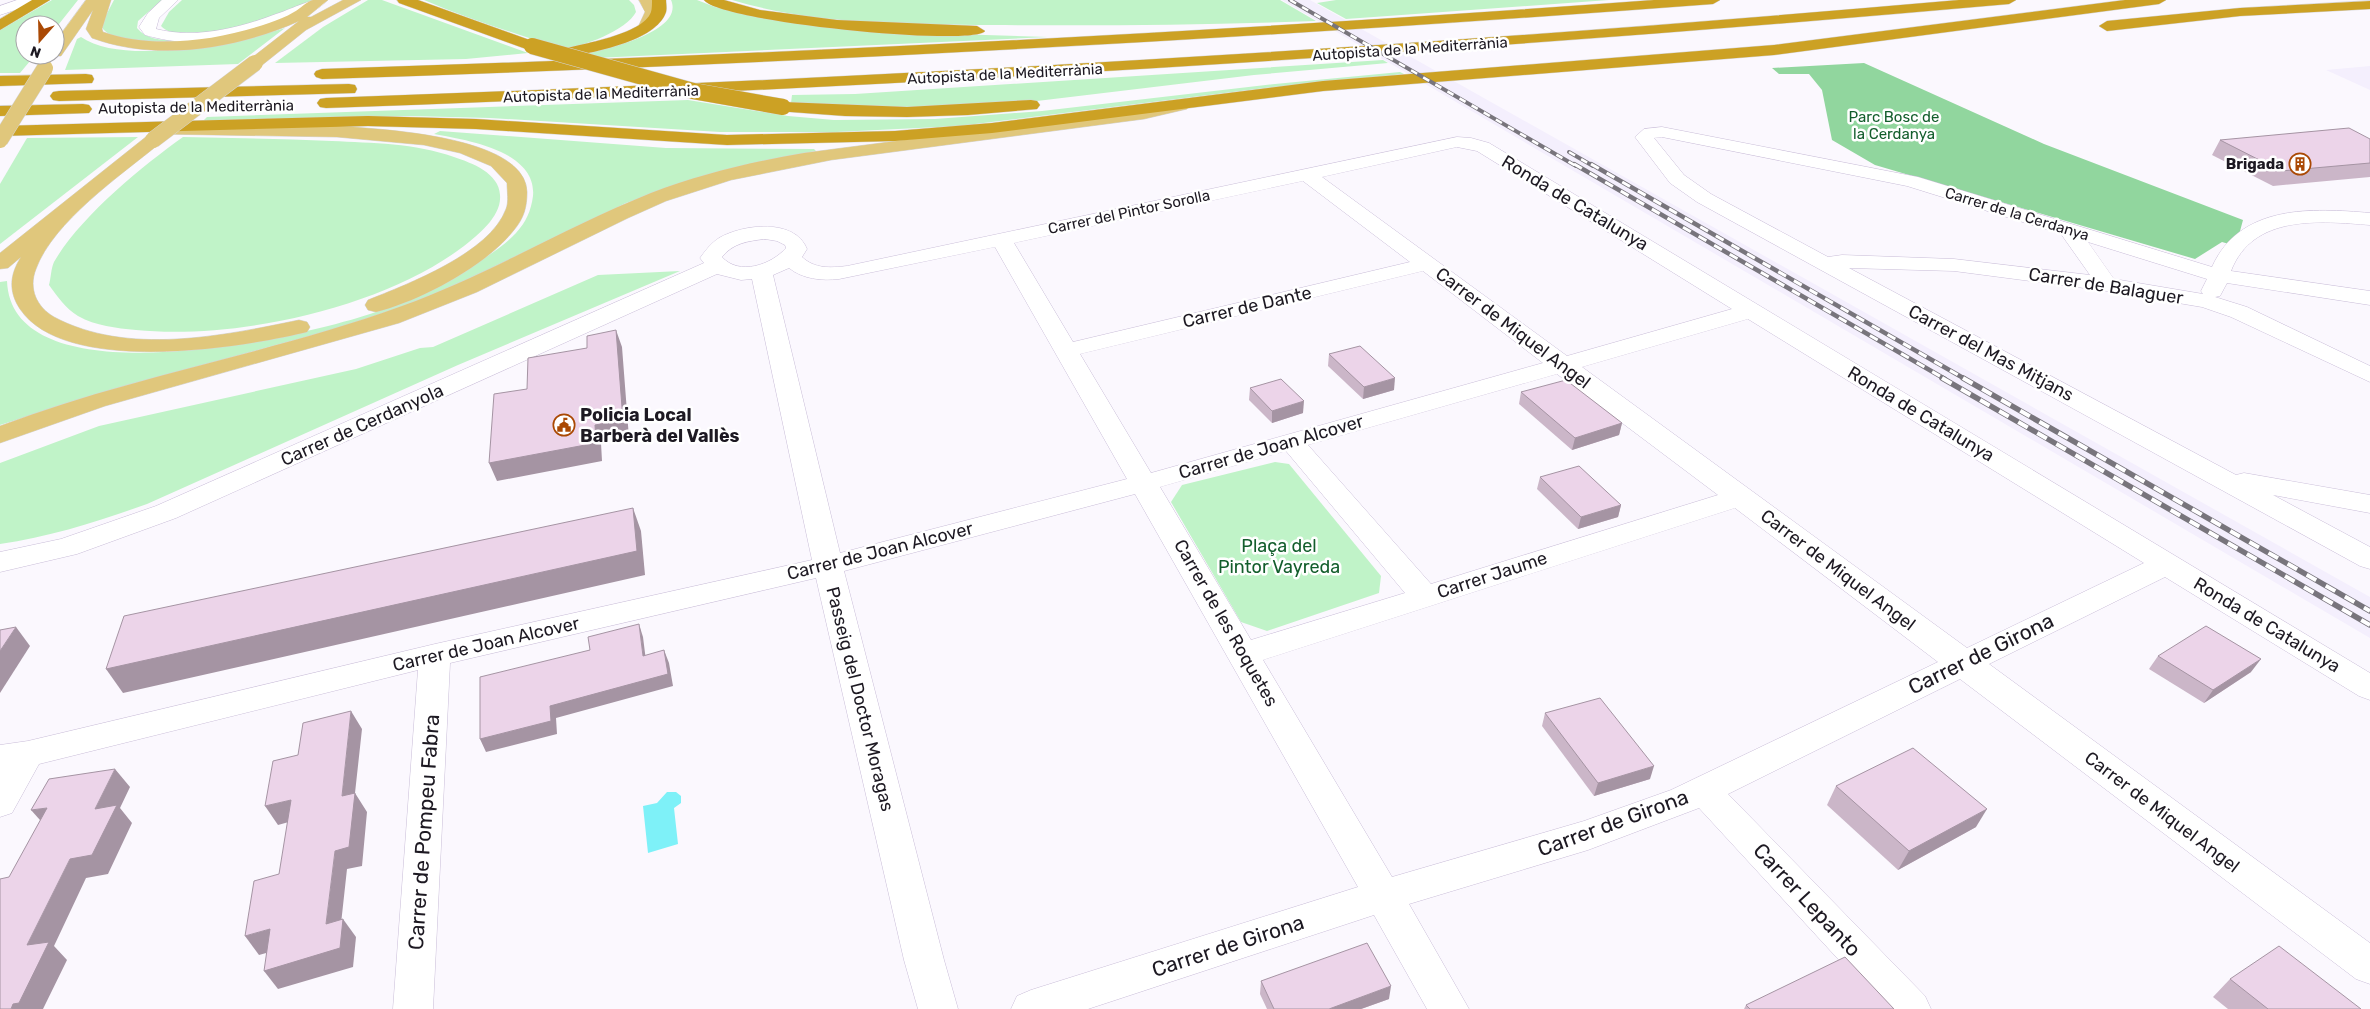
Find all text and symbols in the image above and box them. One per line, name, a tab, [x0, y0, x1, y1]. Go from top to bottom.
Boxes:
north arrow	[15, 15, 65, 65]
street label: Autopista de la Mediterrània	[1312, 33, 1508, 65]
text: N	[28, 42, 43, 61]
street label: Autopista de la Mediterrània	[907, 60, 1103, 88]
street label: Autopista de la Mediterrània	[503, 82, 699, 106]
street label: Autopista de la Mediterrània	[98, 96, 294, 118]
park label: Parc Bosc de la Cerdanya	[1849, 108, 1939, 143]
street label: Ronda de Catalunya	[1498, 150, 1652, 256]
building icon: Brigada	[2288, 152, 2312, 176]
place label: Brigada	[2226, 155, 2284, 173]
street label: Carrer de la Cerdanya	[1943, 183, 2091, 245]
street label: Carrer del Pintor Sorolla	[1046, 186, 1212, 238]
street label: Carrer de Miquel Angel	[1431, 263, 1595, 393]
street label: Carrer de Balaguer	[2027, 263, 2185, 309]
street label: Carrer de Dante	[1180, 281, 1314, 333]
street label: Carrer del Mas Mitjans	[1905, 300, 2077, 406]
street label: Ronda de Catalunya	[1844, 361, 1998, 467]
street label: Carrer de Cerdanyola	[277, 379, 447, 471]
place label: Policia Local Barberà del Vallès	[580, 404, 740, 447]
street label: Carrer de Joan Alcover	[1176, 410, 1366, 484]
public building icon: Policia Local Barberà del Vallès	[552, 413, 576, 437]
street label: Carrer de Miquel Angel	[1756, 505, 1920, 635]
street label: Carrer de Joan Alcover	[785, 517, 975, 585]
street label: Carrer de les Roquetes	[1169, 535, 1283, 711]
park label: Plaça del Pintor Vayreda	[1218, 535, 1340, 578]
street label: Carrer Jaume	[1434, 547, 1550, 603]
street label: Ronda de Catalunya	[2190, 572, 2344, 678]
street label: Passeig del Doctor Moragas	[821, 584, 899, 814]
street label: Carrer de Girona	[1904, 608, 2058, 700]
street label: Carrer de Joan Alcover	[390, 612, 582, 676]
street label: Carrer de Pompeu Fabra	[403, 713, 444, 951]
street label: Carrer de Miquel Angel	[2080, 747, 2244, 877]
street label: Carrer de Girona	[1534, 784, 1692, 861]
street label: Carrer Lepanto	[1748, 838, 1866, 962]
street label: Carrer de Girona	[1149, 909, 1307, 982]

